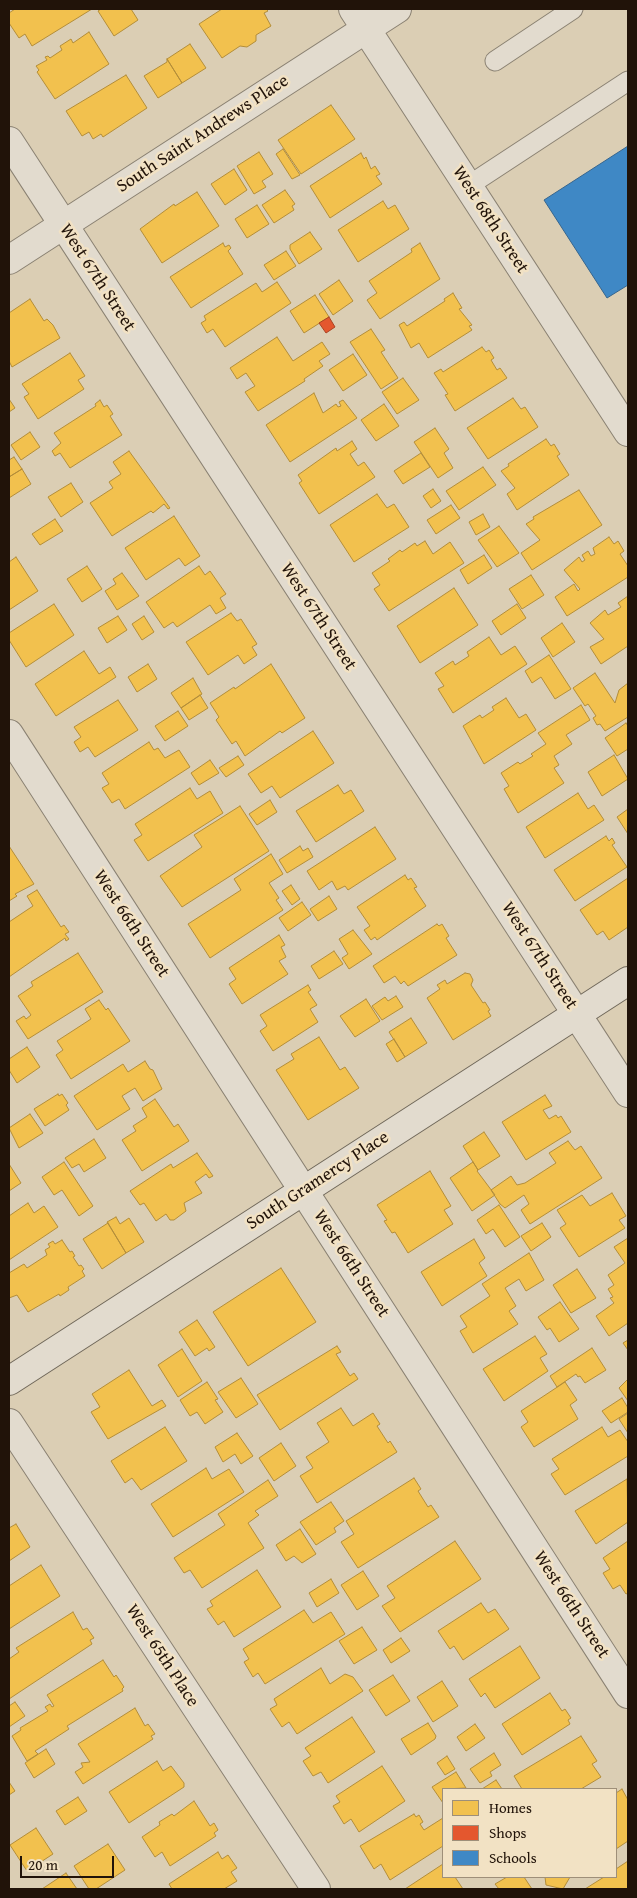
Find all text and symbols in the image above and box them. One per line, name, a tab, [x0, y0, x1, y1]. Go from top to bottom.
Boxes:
street label: South Saint Andrews Place	[113, 70, 293, 198]
street label: West 68th Street	[447, 162, 533, 278]
street label: West 67th Street	[54, 220, 140, 336]
street label: West 67th Street	[275, 559, 361, 675]
street label: West 66th Street	[88, 866, 174, 982]
street label: West 67th Street	[496, 898, 582, 1014]
street label: South Gramercy Place	[243, 1127, 393, 1235]
street label: West 66th Street	[308, 1206, 394, 1322]
street label: West 66th Street	[528, 1547, 614, 1663]
street label: West 65th Place	[121, 1601, 203, 1711]
legend	[442, 1788, 617, 1878]
text: Homes	[489, 1797, 532, 1818]
text: Shops	[489, 1822, 526, 1843]
scale bar	[22, 1846, 116, 1878]
text: Schools	[489, 1847, 537, 1868]
text: 20 m	[28, 1854, 58, 1875]

